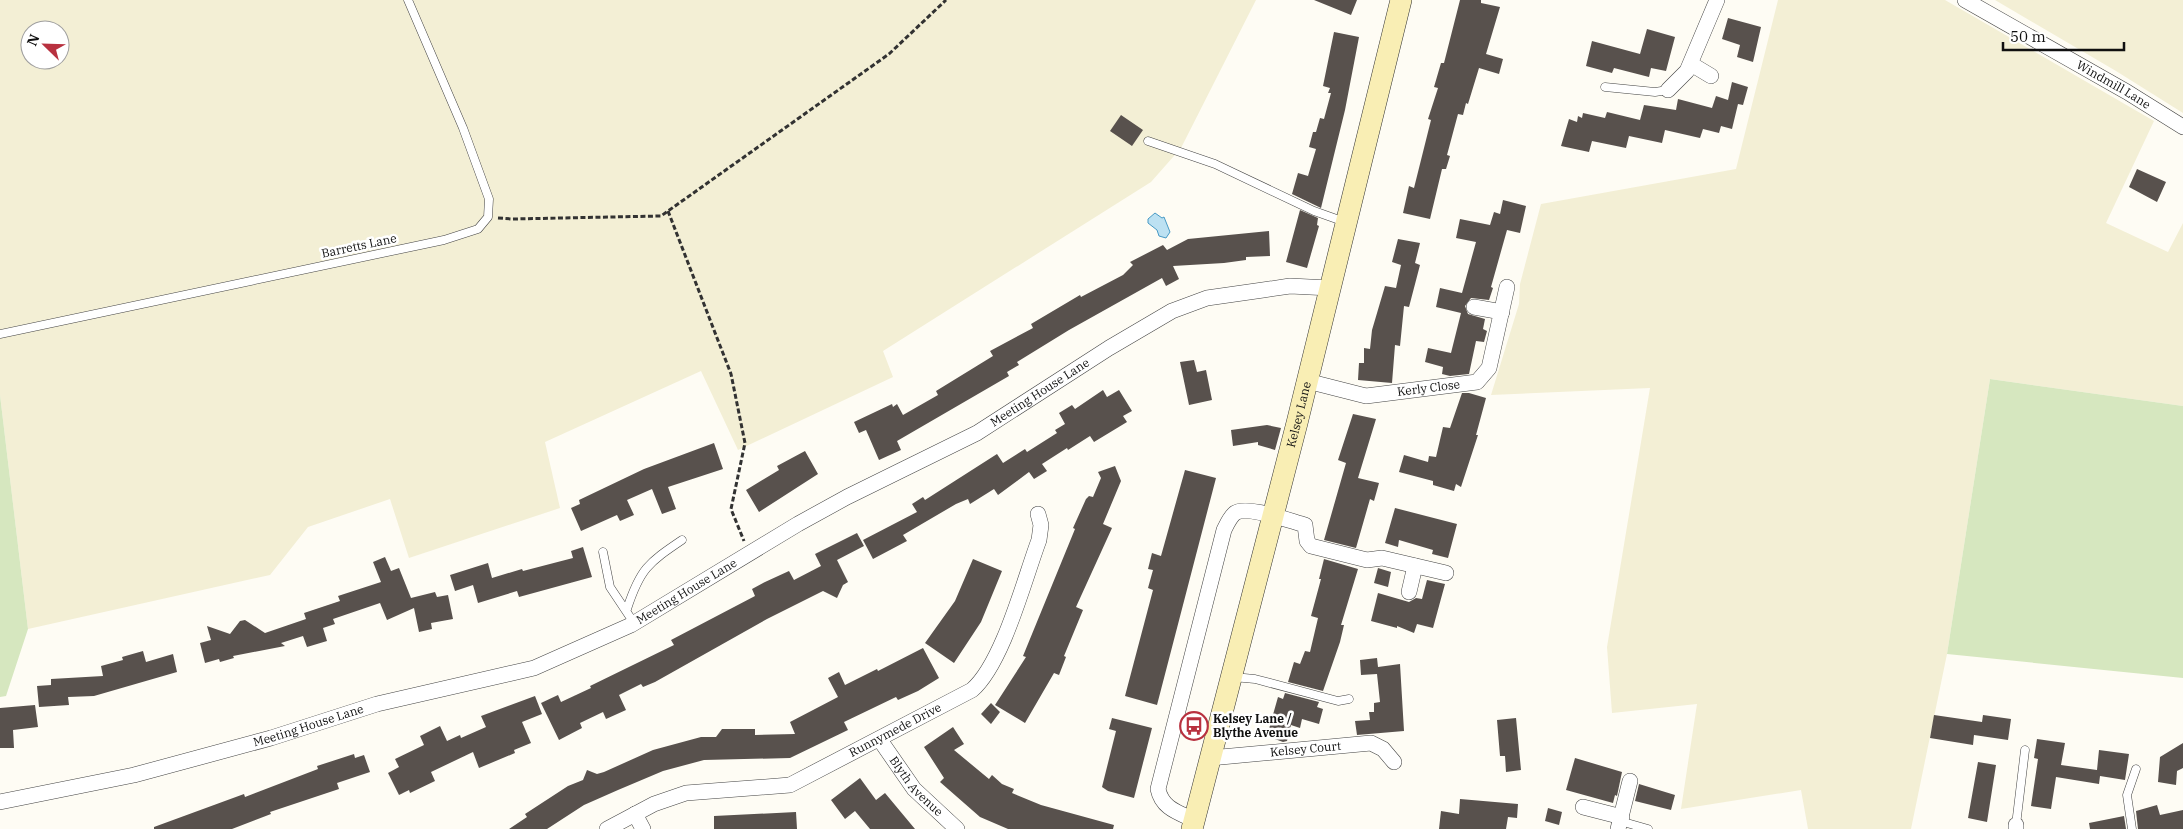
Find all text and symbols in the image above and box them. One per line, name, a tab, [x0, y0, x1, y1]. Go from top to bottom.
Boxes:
north arrow	[20, 20, 70, 70]
scale bar	[2003, 20, 2124, 52]
text: 50 m	[2010, 27, 2046, 46]
text: N	[23, 31, 43, 49]
street label: Windmill Lane	[2074, 57, 2154, 112]
street label: Barretts Lane	[320, 230, 398, 261]
street label: Meeting House Lane	[987, 355, 1092, 429]
street label: Kerly Close	[1396, 376, 1461, 399]
street label: Kelsey Lane	[1283, 380, 1314, 449]
street label: Meeting House Lane	[633, 555, 739, 627]
street label: Runnymede Drive	[846, 699, 944, 760]
street label: Meeting House Lane	[251, 701, 365, 749]
bus stop icon: Kelsey Lane / Blythe Avenue	[1179, 711, 1209, 741]
place label: Kelsey Lane / Blythe Avenue	[1213, 711, 1298, 740]
street label: Kelsey Court	[1269, 738, 1342, 759]
street label: Blyth Avenue	[887, 753, 946, 819]

